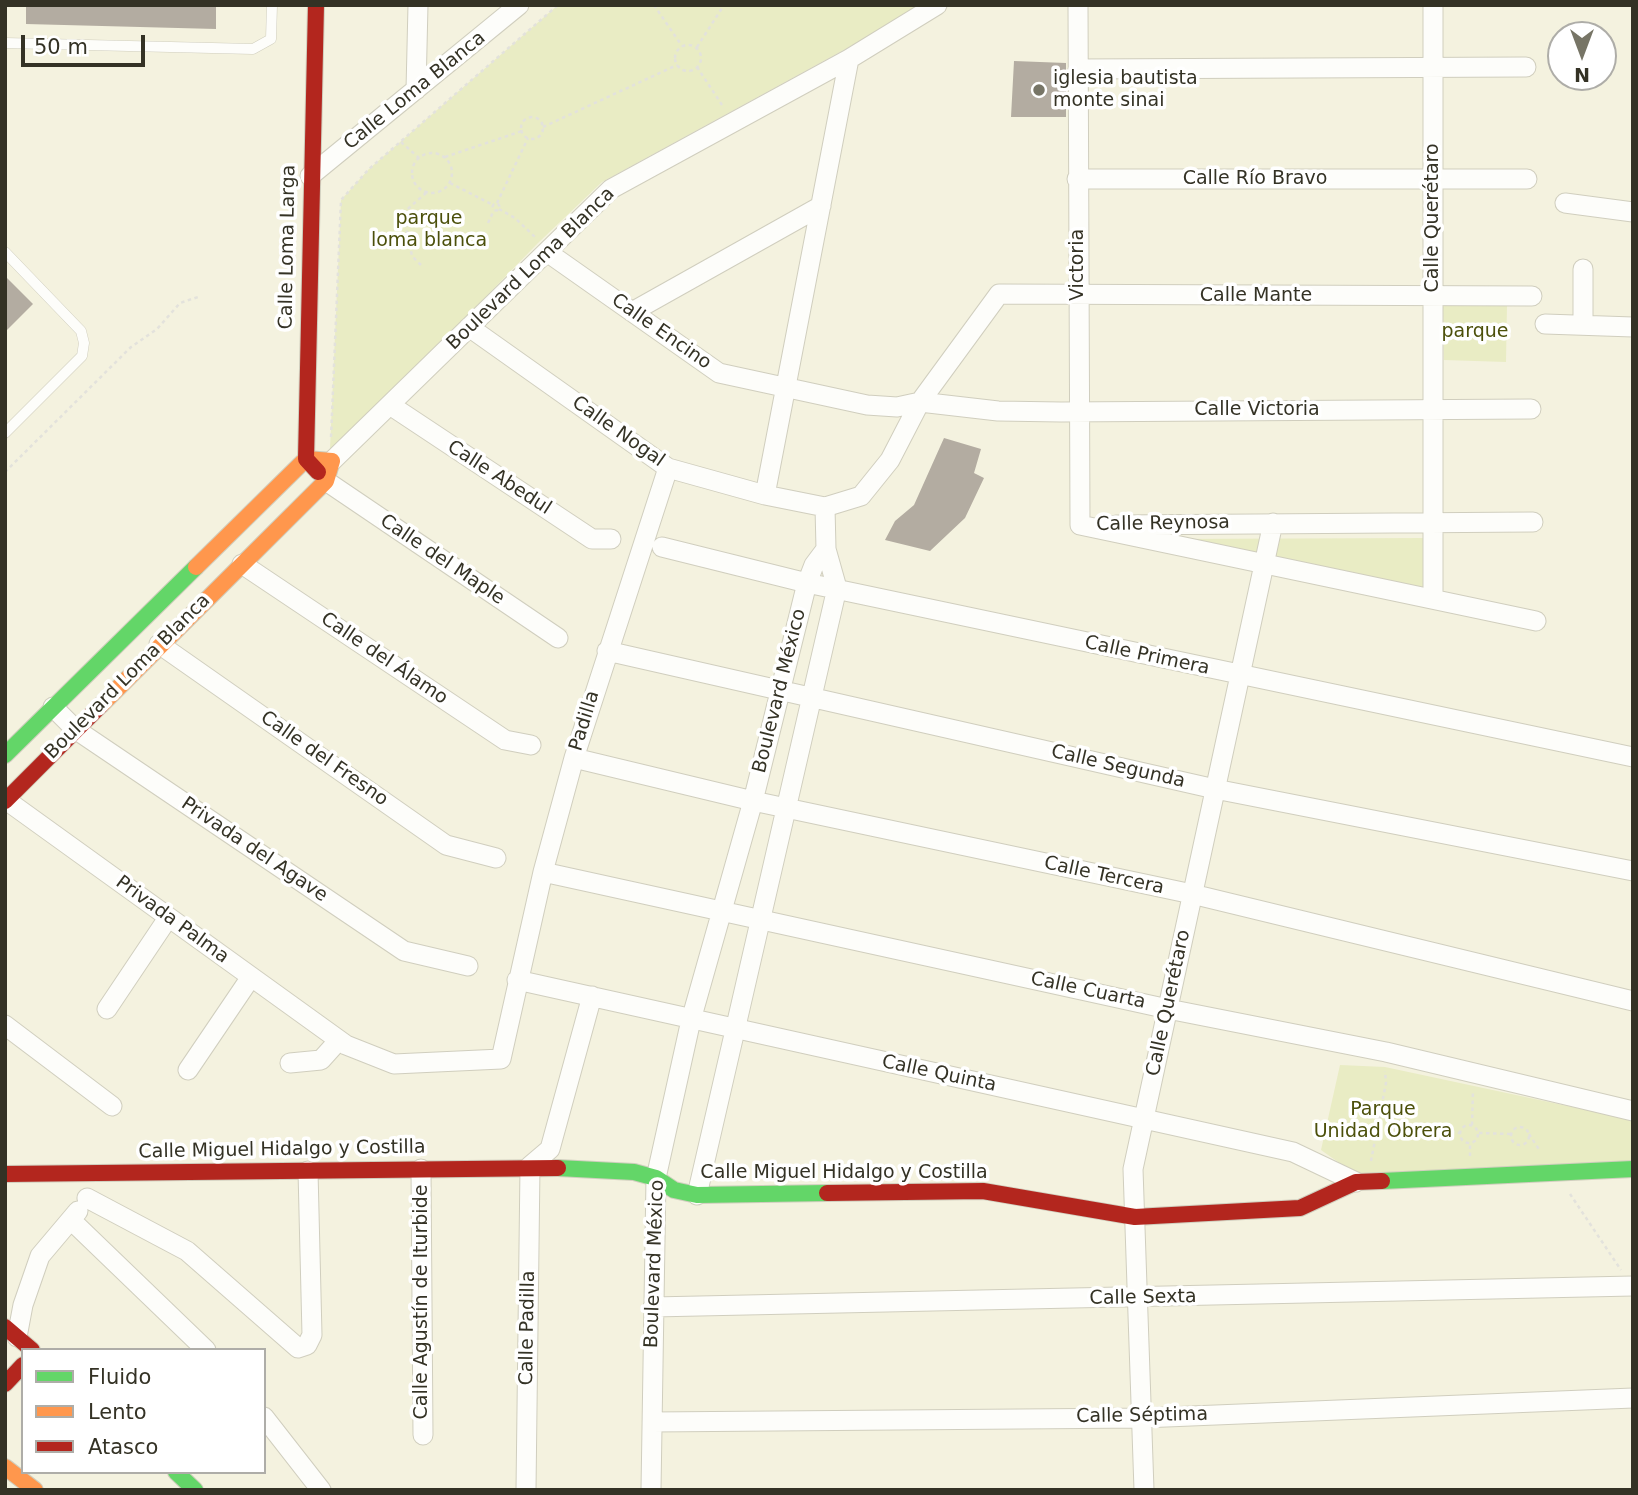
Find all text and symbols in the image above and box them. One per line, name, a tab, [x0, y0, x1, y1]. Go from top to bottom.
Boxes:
scale bar	[24, 21, 149, 65]
north arrow	[1547, 21, 1617, 91]
street label: Calle Loma Blanca	[340, 27, 490, 155]
text: 50 m	[34, 35, 88, 59]
text: N	[1574, 64, 1590, 86]
place label: iglesia bautista monte sinai	[1053, 68, 1198, 112]
marker: iglesia bautista monte sinai	[1031, 82, 1047, 98]
street label: Calle Querétaro	[1422, 143, 1444, 293]
street label: Calle Loma Larga	[275, 164, 301, 330]
street label: Calle Río Bravo	[1183, 168, 1327, 190]
street label: Boulevard Loma Blanca	[442, 183, 620, 355]
park label: parque loma blanca	[371, 208, 487, 252]
street label: Victoria	[1067, 229, 1089, 301]
street label: Calle Mante	[1200, 285, 1312, 307]
street label: Calle Encino	[607, 289, 715, 375]
park label: parque	[1442, 321, 1508, 343]
street label: Calle Nogal	[567, 392, 669, 472]
street label: Calle Victoria	[1194, 399, 1320, 421]
street label: Calle Abedul	[443, 436, 555, 520]
street label: Calle del Maple	[375, 510, 509, 610]
street label: Calle Reynosa	[1096, 511, 1230, 537]
street label: Boulevard Loma Blanca	[41, 590, 215, 764]
street label: Boulevard México	[749, 607, 811, 775]
street label: Calle del Álamo	[316, 608, 452, 710]
street label: Calle Primera	[1082, 632, 1212, 680]
street label: Padilla	[565, 688, 605, 754]
street label: Calle del Fresno	[256, 707, 392, 811]
street label: Calle Segunda	[1049, 741, 1187, 793]
street label: Privada del Agave	[177, 793, 331, 907]
street label: Calle Tercera	[1042, 852, 1166, 900]
street label: Privada Palma	[111, 871, 233, 969]
street label: Calle Querétaro	[1142, 928, 1196, 1078]
street label: Calle Cuarta	[1028, 968, 1148, 1014]
street label: Calle Quinta	[880, 1051, 998, 1097]
park label: Parque Unidad Obrera	[1314, 1099, 1452, 1143]
street label: Calle Miguel Hidalgo y Costilla	[138, 1136, 426, 1164]
street label: Calle Miguel Hidalgo y Costilla	[700, 1162, 988, 1184]
street label: Boulevard México	[641, 1179, 669, 1349]
street label: Calle Agustín de Iturbide	[411, 1185, 433, 1419]
street label: Calle Padilla	[516, 1270, 540, 1386]
street label: Calle Sexta	[1089, 1286, 1197, 1310]
legend	[21, 1348, 266, 1474]
text: Fluido	[88, 1365, 151, 1389]
text: Lento	[88, 1400, 147, 1424]
street label: Calle Séptima	[1076, 1403, 1208, 1429]
text: Atasco	[88, 1435, 158, 1459]

